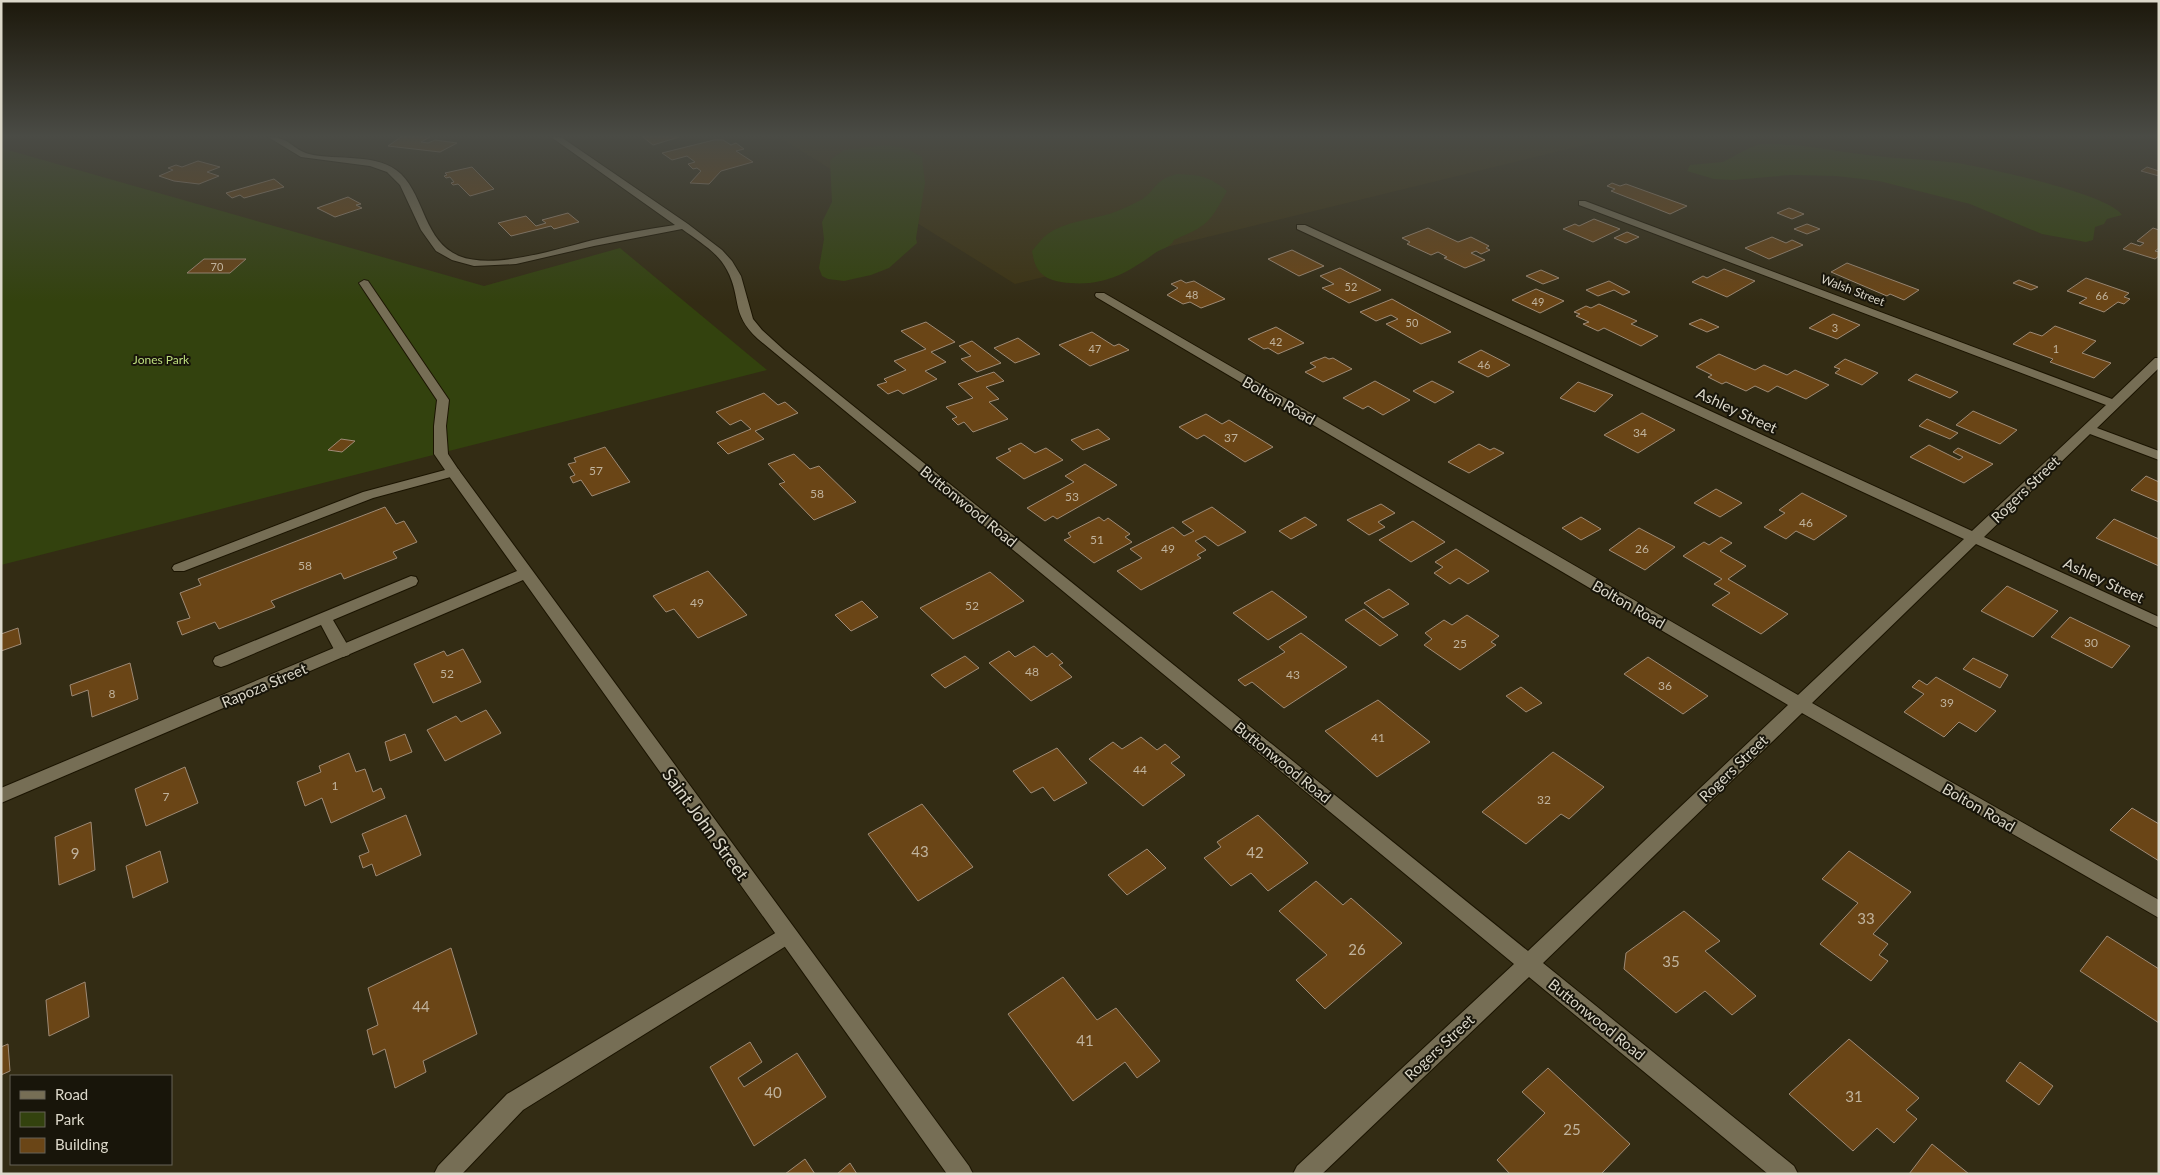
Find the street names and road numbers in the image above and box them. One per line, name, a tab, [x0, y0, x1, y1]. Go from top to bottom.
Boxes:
street label: Walsh Street	[1819, 271, 1888, 309]
street label: Bolton Road	[1239, 372, 1319, 428]
street label: Ashley Street	[1694, 383, 1781, 437]
street label: Rogers Street	[1987, 451, 2063, 526]
street label: Buttonwood Road	[917, 462, 1021, 550]
street label: Ashley Street	[2061, 553, 2148, 607]
street label: Bolton Road	[1589, 576, 1669, 632]
street label: Rapoza Street	[219, 659, 310, 711]
street label: Buttonwood Road	[1231, 718, 1335, 806]
street label: Rogers Street	[1695, 730, 1771, 805]
street label: Saint John Street	[658, 764, 754, 885]
street label: Bolton Road	[1939, 779, 2019, 835]
street label: Buttonwood Road	[1545, 975, 1649, 1063]
street label: Rogers Street	[1401, 1010, 1478, 1084]

